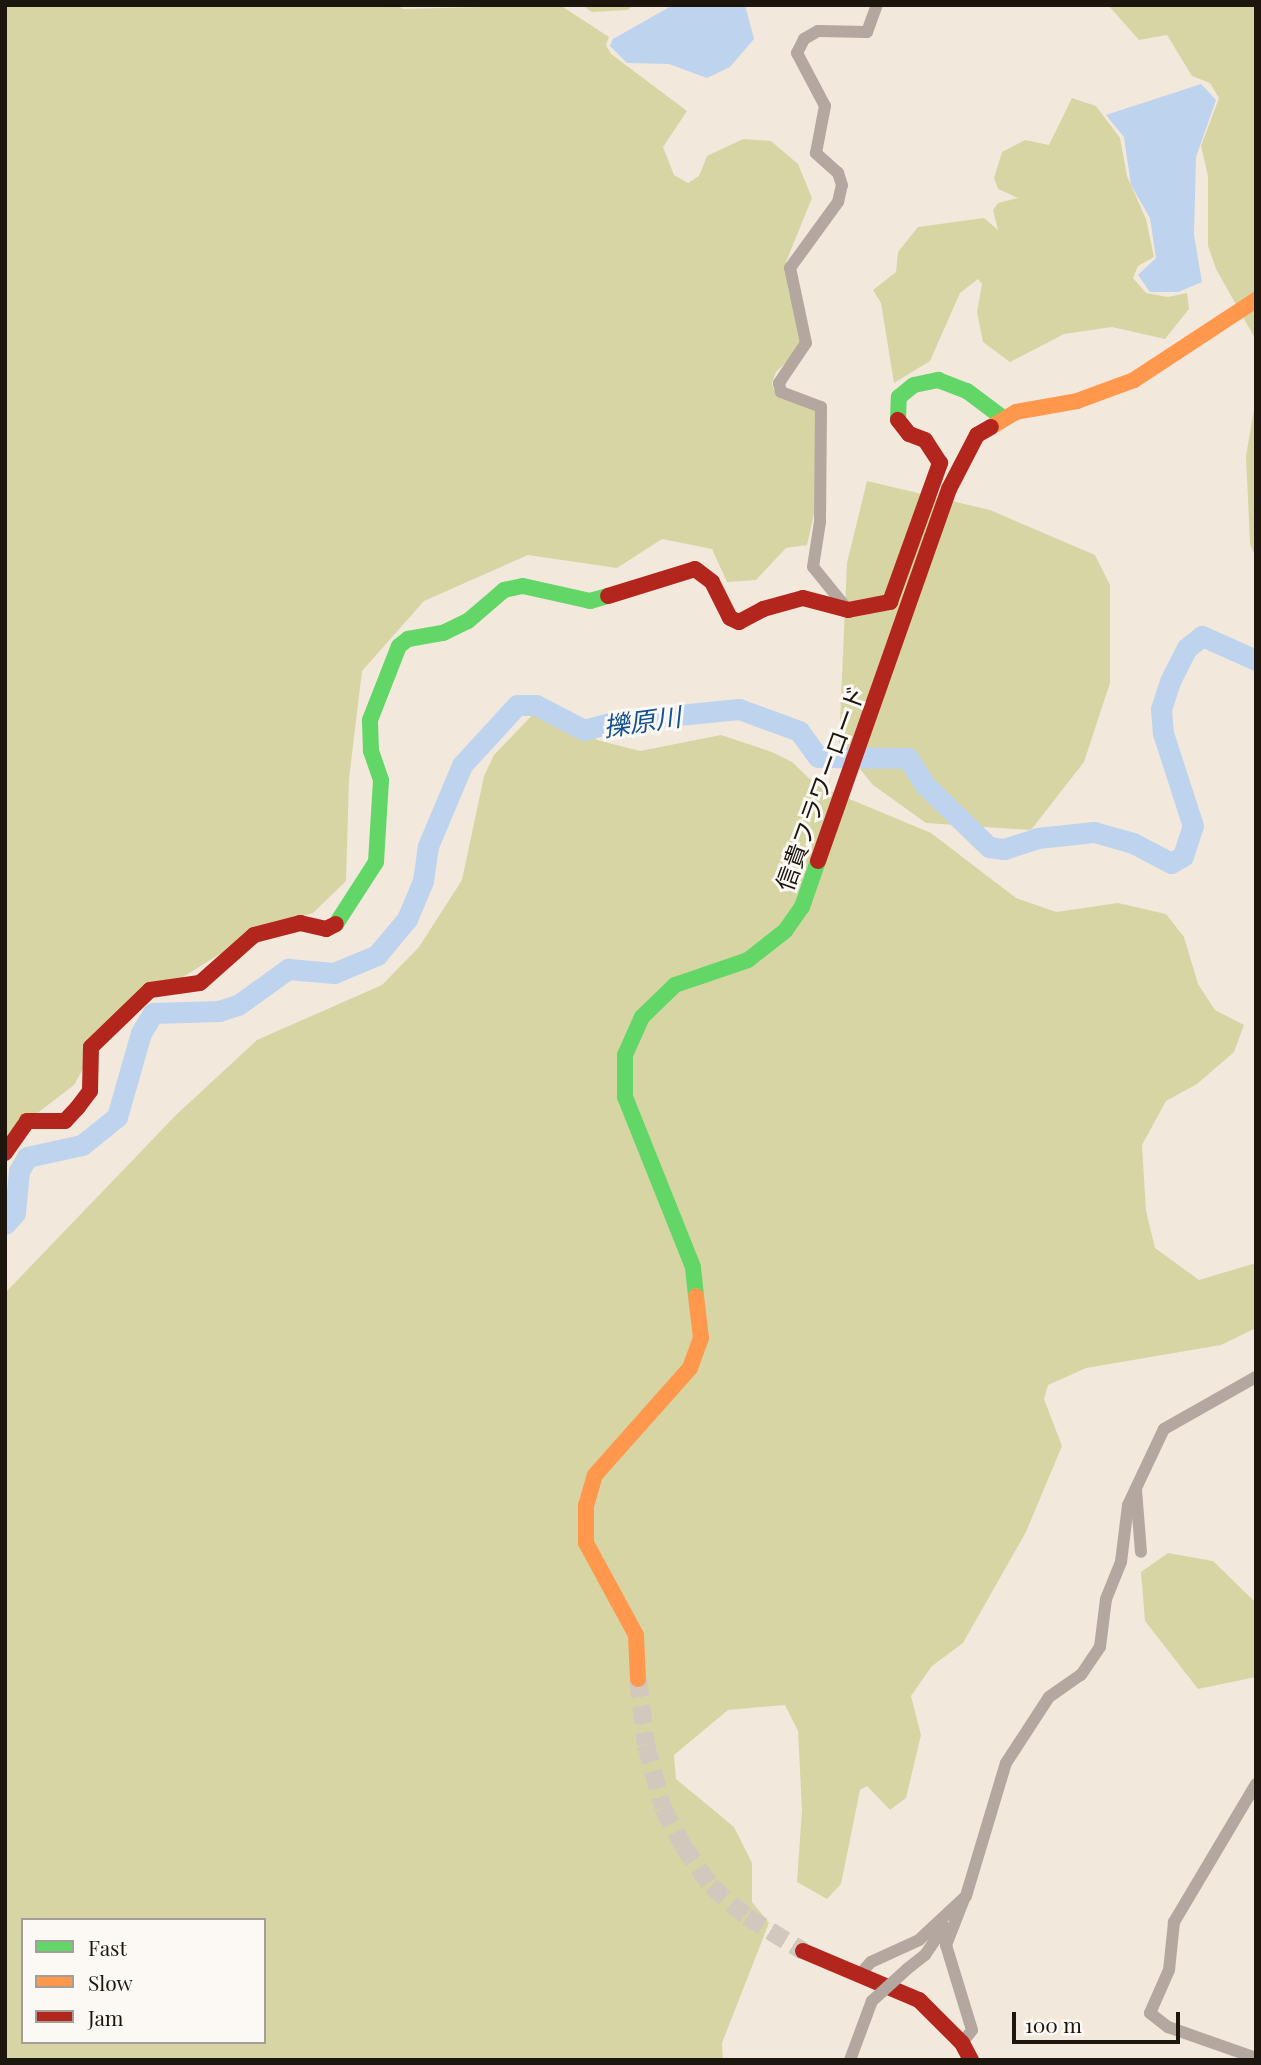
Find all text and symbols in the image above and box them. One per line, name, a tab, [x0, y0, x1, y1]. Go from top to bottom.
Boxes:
street label: 信貴フラワーロード	[770, 682, 870, 894]
water label: 擽原川	[601, 700, 683, 742]
legend	[21, 1918, 266, 2044]
text: Fast	[88, 1933, 127, 1961]
text: Slow	[88, 1968, 133, 1996]
scale bar	[1016, 1998, 1184, 2042]
text: Jam	[88, 2003, 124, 2031]
text: 100 m	[1025, 2010, 1082, 2038]

